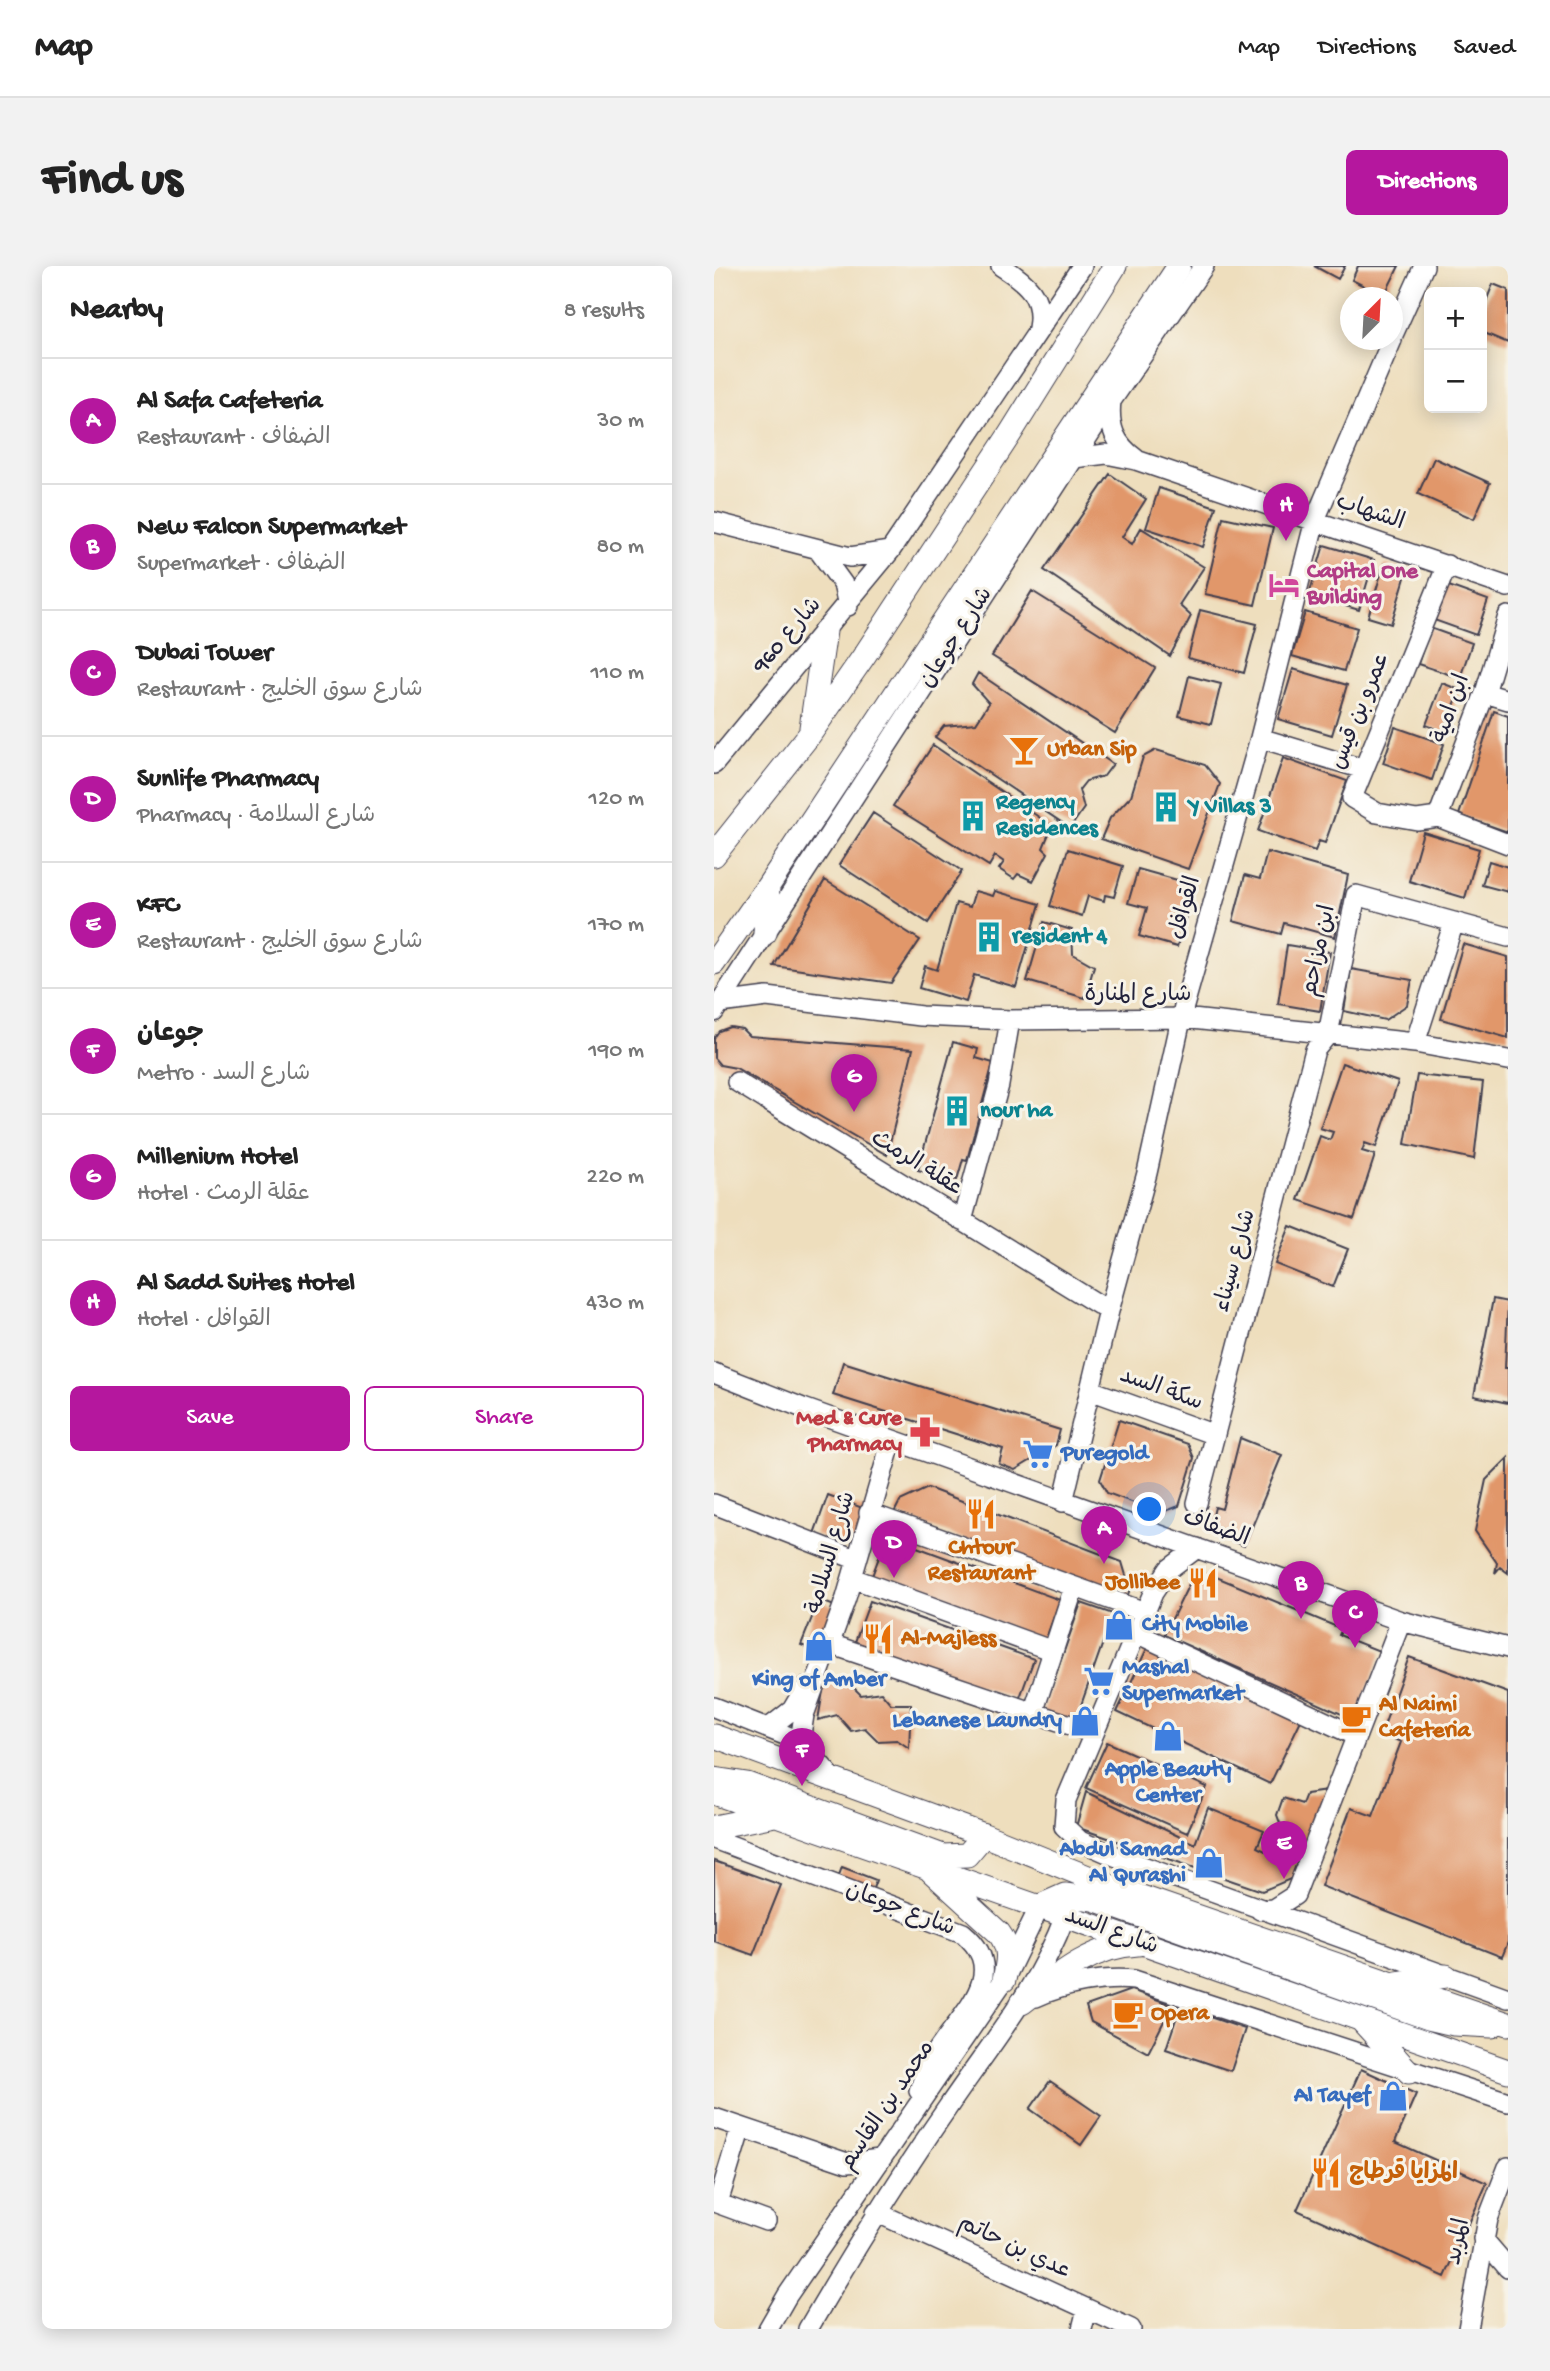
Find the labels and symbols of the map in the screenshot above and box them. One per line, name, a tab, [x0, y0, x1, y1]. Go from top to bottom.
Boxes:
north arrow	[1340, 287, 1403, 350]
pin: H	[1263, 483, 1309, 541]
street label: الشهاب	[1332, 489, 1408, 537]
place label: Capital One Building	[1306, 559, 1419, 612]
hotel icon: Capital One Building	[1267, 568, 1301, 602]
street label: شارع جوعان	[914, 583, 1000, 693]
street label: شارع 960	[747, 593, 828, 680]
street label: عمرو بن قيس	[1325, 648, 1397, 774]
street label: ابن امية	[1427, 671, 1477, 747]
bar icon: Urban Sip	[1007, 733, 1041, 767]
place label: Urban Sip	[1047, 737, 1137, 764]
place label: Regency Residences	[995, 790, 1099, 843]
building icon: Y Villas 3	[1149, 790, 1183, 824]
place label: Y Villas 3	[1186, 794, 1272, 821]
building icon: Regency Residences	[956, 799, 990, 833]
street label: القوافل	[1164, 873, 1208, 943]
street label: ابن مزاحم	[1297, 903, 1344, 999]
building icon: resident 4	[972, 920, 1006, 954]
place label: resident 4	[1011, 924, 1108, 951]
street label: شارع المنارة	[1084, 982, 1192, 1009]
pin: G	[831, 1054, 877, 1112]
building icon: nour ha	[940, 1094, 974, 1128]
place label: nour ha	[980, 1098, 1054, 1125]
street label: عقلة الرمث	[865, 1125, 967, 1203]
street label: شارع سيناء	[1209, 1207, 1263, 1315]
street label: سكة السد	[1116, 1363, 1206, 1417]
place label: Med & Cure Pharmacy	[796, 1406, 903, 1459]
pharmacy icon: Med & Cure Pharmacy	[908, 1415, 942, 1449]
supermarket icon: Puregold	[1021, 1437, 1055, 1471]
place label: Puregold	[1059, 1441, 1151, 1468]
street label: شارع السلامة	[802, 1489, 862, 1617]
your location	[1132, 1492, 1166, 1526]
restaurant icon: Chtour Restaurant	[964, 1497, 998, 1531]
street label: الضفاف	[1179, 1505, 1253, 1553]
pin: A	[1081, 1506, 1127, 1564]
pin: D	[871, 1520, 917, 1578]
place label: Chtour Restaurant	[927, 1535, 1037, 1588]
pin: B	[1278, 1561, 1324, 1619]
restaurant icon: Jollibee	[1186, 1566, 1220, 1600]
place label: Jollibee	[1104, 1570, 1181, 1597]
pin: C	[1332, 1590, 1378, 1648]
shop icon: City Mobile	[1102, 1608, 1136, 1642]
place label: City Mobile	[1142, 1612, 1249, 1639]
restaurant icon: Al-Majless	[861, 1622, 895, 1656]
place label: Al-Majless	[900, 1626, 998, 1653]
shop icon: King of Amber	[802, 1629, 836, 1663]
place label: Mashal Supermarket	[1122, 1655, 1246, 1708]
supermarket icon: Mashal Supermarket	[1082, 1664, 1116, 1698]
place label: King of Amber	[751, 1667, 889, 1694]
place label: Al Naimi Cafeteria	[1378, 1692, 1472, 1745]
cafe icon: Al Naimi Cafeteria	[1339, 1701, 1373, 1735]
shop icon: Lebanese Laundry	[1068, 1704, 1102, 1738]
place label: Lebanese Laundry	[892, 1708, 1063, 1735]
shop icon: Apple Beauty Center	[1151, 1719, 1185, 1753]
pin: F	[779, 1728, 825, 1786]
place label: Apple Beauty Center	[1104, 1757, 1232, 1810]
pin: E	[1261, 1821, 1307, 1879]
place label: Abdul Samad Al Qurashi	[1059, 1837, 1189, 1890]
shop icon: Abdul Samad Al Qurashi	[1192, 1846, 1226, 1880]
street label: شارع جوعان	[842, 1877, 958, 1943]
street label: شارع السد	[1060, 1903, 1162, 1961]
cafe icon: Opera	[1111, 1997, 1145, 2031]
place label: Opera	[1151, 2001, 1210, 2028]
street label: محمد بن القاسم	[835, 2036, 942, 2177]
shop icon: Al Tayef	[1376, 2079, 1410, 2113]
place label: Al Tayef	[1293, 2083, 1372, 2110]
restaurant icon: المزايا قرطاج	[1309, 2156, 1343, 2190]
place label: المزايا قرطاج	[1349, 2158, 1458, 2187]
street label: عدي بن حاتم	[953, 2210, 1074, 2287]
street label: المربد	[1441, 2216, 1477, 2268]

